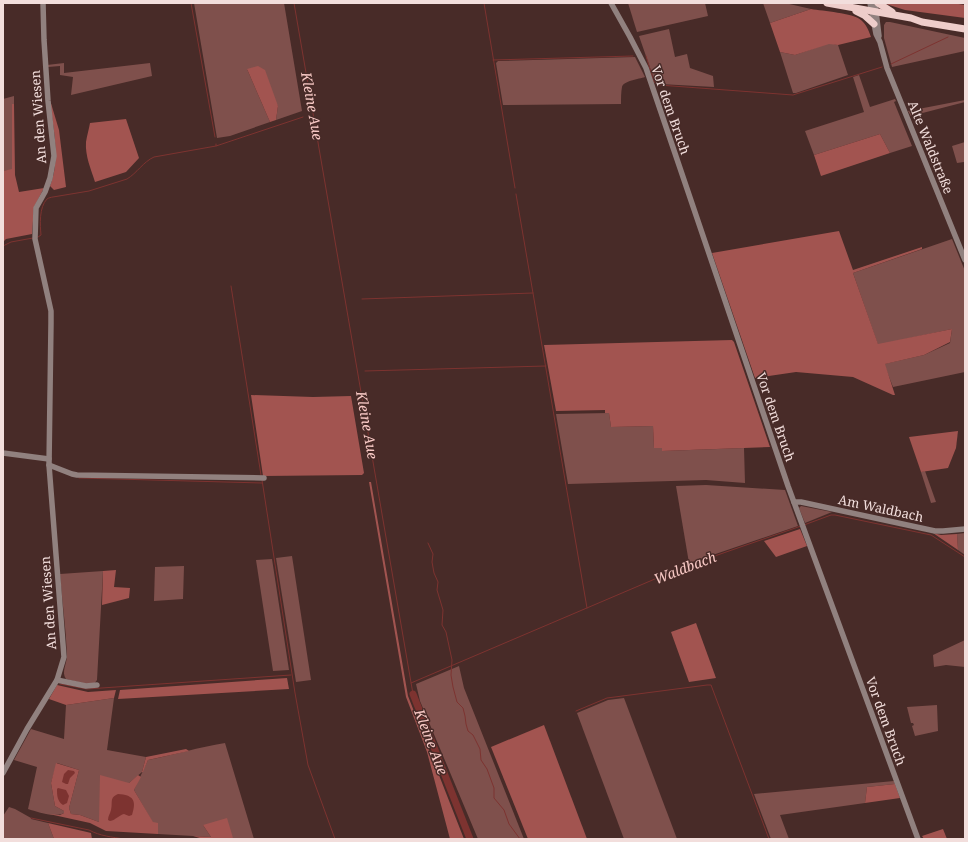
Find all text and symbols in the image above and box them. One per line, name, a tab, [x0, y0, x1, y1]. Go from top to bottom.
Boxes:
street label: Vor dem Bruch	[647, 63, 695, 157]
street label: An den Wiesen	[26, 69, 50, 164]
water label: Kleine Aue	[297, 69, 328, 142]
street label: Alte Waldstraße	[904, 98, 958, 196]
street label: Vor dem Bruch	[752, 370, 800, 464]
water label: Kleine Aue	[352, 388, 383, 461]
street label: Am Waldbach	[837, 490, 925, 526]
water label: Waldbach	[651, 547, 719, 588]
street label: An den Wiesen	[36, 555, 60, 650]
street label: Vor dem Bruch	[862, 674, 910, 768]
water label: Kleine Aue	[410, 705, 453, 778]

